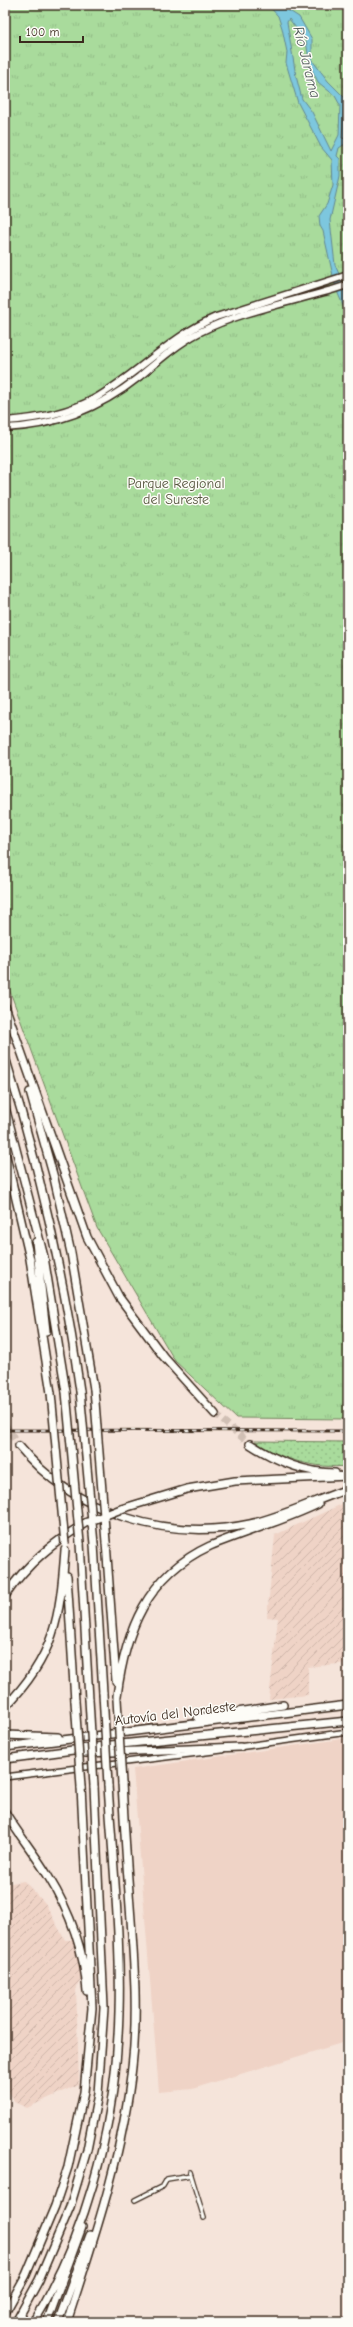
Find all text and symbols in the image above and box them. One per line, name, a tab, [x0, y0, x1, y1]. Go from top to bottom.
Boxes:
scale bar	[20, 18, 83, 44]
water label: Río Jarama	[289, 24, 325, 100]
text: 100 m	[26, 25, 59, 39]
park label: Parque Regional del Sureste	[127, 475, 225, 508]
street label: Autovía del Nordeste	[114, 1698, 237, 1729]

